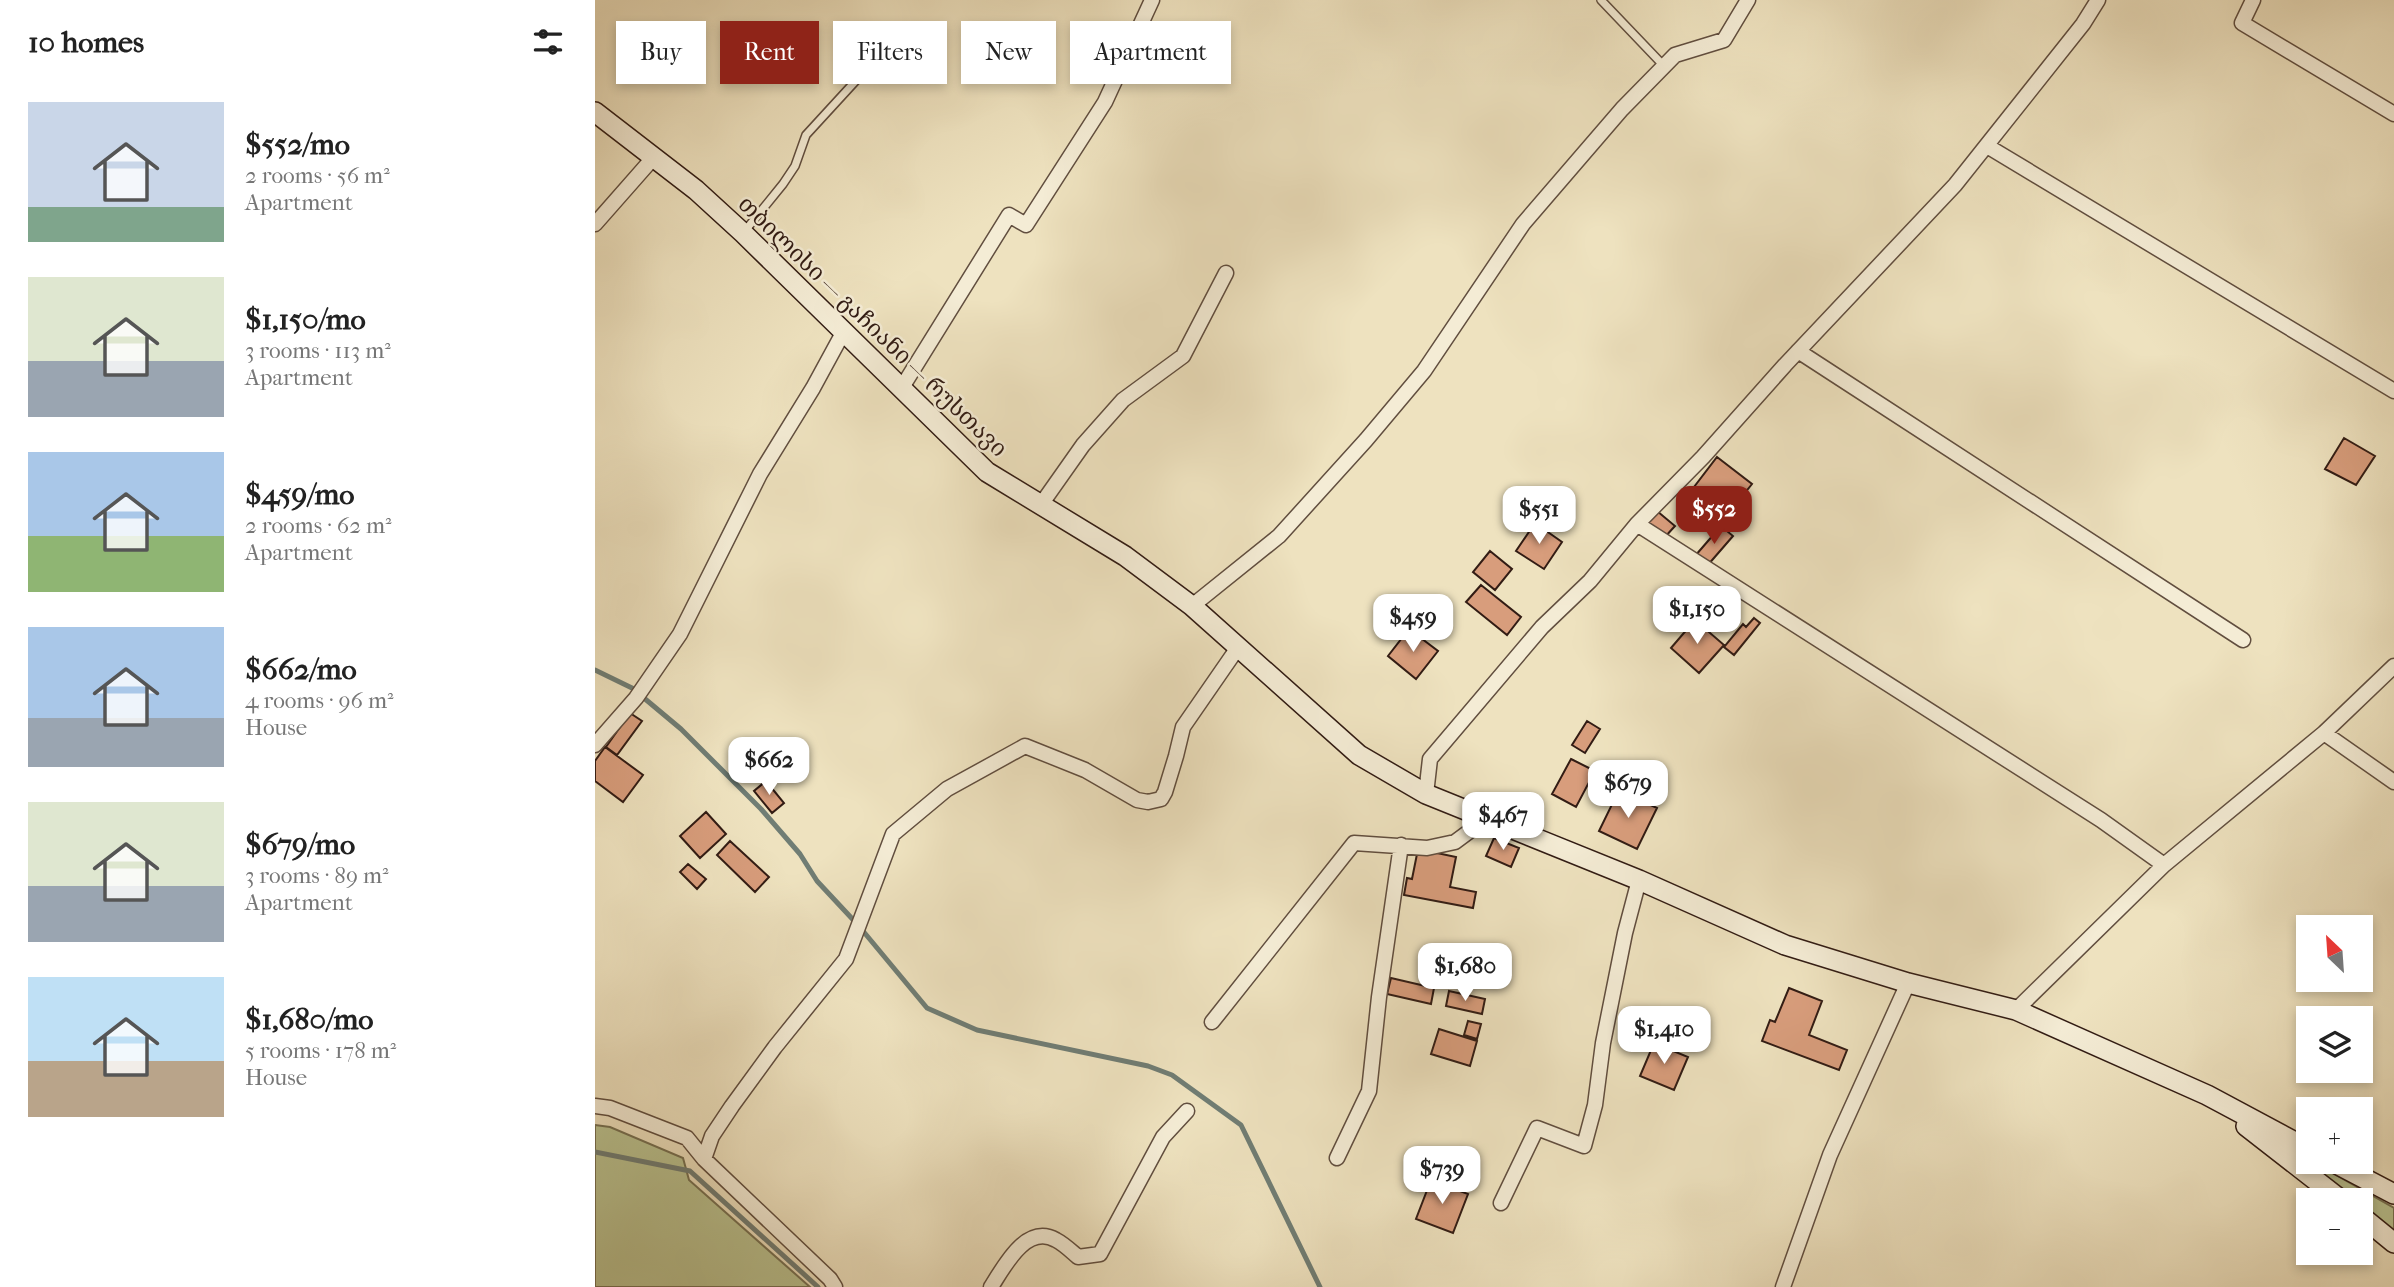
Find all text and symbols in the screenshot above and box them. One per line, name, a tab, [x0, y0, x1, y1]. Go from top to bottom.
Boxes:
chip: Buy	[616, 21, 706, 84]
chip: Rent	[720, 21, 819, 84]
chip: Filters	[833, 21, 947, 84]
chip: New	[961, 21, 1056, 84]
chip: Apartment	[1070, 21, 1231, 84]
icon: filters	[529, 23, 567, 61]
text: 10 homes	[28, 25, 144, 60]
text: $552/mo	[245, 127, 350, 162]
icon: home	[84, 130, 168, 214]
text: 2 rooms · 56 m²	[245, 162, 390, 189]
text: Apartment	[245, 189, 353, 216]
street label: თბილისი — გაჩიანი — რუსთავი	[733, 190, 1013, 462]
text: $1,150/mo	[245, 302, 366, 337]
icon: home	[84, 305, 168, 389]
text: 3 rooms · 113 m²	[245, 337, 391, 364]
text: Apartment	[245, 364, 353, 391]
text: $459/mo	[245, 477, 354, 512]
icon: home	[84, 480, 168, 564]
pin: $551	[1498, 486, 1580, 546]
pin: $552	[1673, 486, 1755, 546]
text: $551	[1519, 495, 1559, 522]
text: $552	[1692, 495, 1736, 522]
text: 2 rooms · 62 m²	[245, 512, 392, 539]
text: Apartment	[245, 539, 353, 566]
pin: $1,150	[1640, 586, 1754, 646]
pin: $459	[1372, 594, 1454, 654]
text: $1,150	[1669, 595, 1725, 622]
text: $459	[1389, 603, 1437, 630]
text: $662/mo	[245, 652, 357, 687]
icon: home	[84, 655, 168, 739]
text: 4 rooms · 96 m²	[245, 687, 394, 714]
text: House	[245, 714, 307, 741]
pin: $662	[728, 738, 810, 797]
text: $662	[744, 746, 794, 773]
pin: $679	[1587, 760, 1669, 820]
text: $679	[1604, 769, 1652, 796]
pin: $467	[1462, 792, 1544, 852]
text: $467	[1478, 801, 1528, 828]
text: $679/mo	[245, 827, 355, 862]
icon: home	[84, 830, 168, 914]
text: 3 rooms · 89 m²	[245, 862, 389, 889]
text: Apartment	[245, 889, 353, 916]
north arrow	[2296, 915, 2373, 992]
map controls	[2296, 915, 2373, 1265]
pin: $1,680	[1408, 944, 1522, 1003]
text: $1,680	[1434, 952, 1496, 979]
text: $1,680/mo	[245, 1002, 373, 1037]
icon: home	[84, 1005, 168, 1089]
pin: $1,410	[1607, 1006, 1721, 1066]
button: layers	[2296, 1006, 2373, 1083]
text: $1,410	[1634, 1015, 1694, 1042]
text: 5 rooms · 178 m²	[245, 1037, 396, 1064]
text: House	[245, 1064, 307, 1091]
button: +	[2296, 1097, 2373, 1174]
pin: $739	[1401, 1146, 1483, 1206]
text: $739	[1419, 1155, 1465, 1182]
button: −	[2296, 1188, 2373, 1265]

